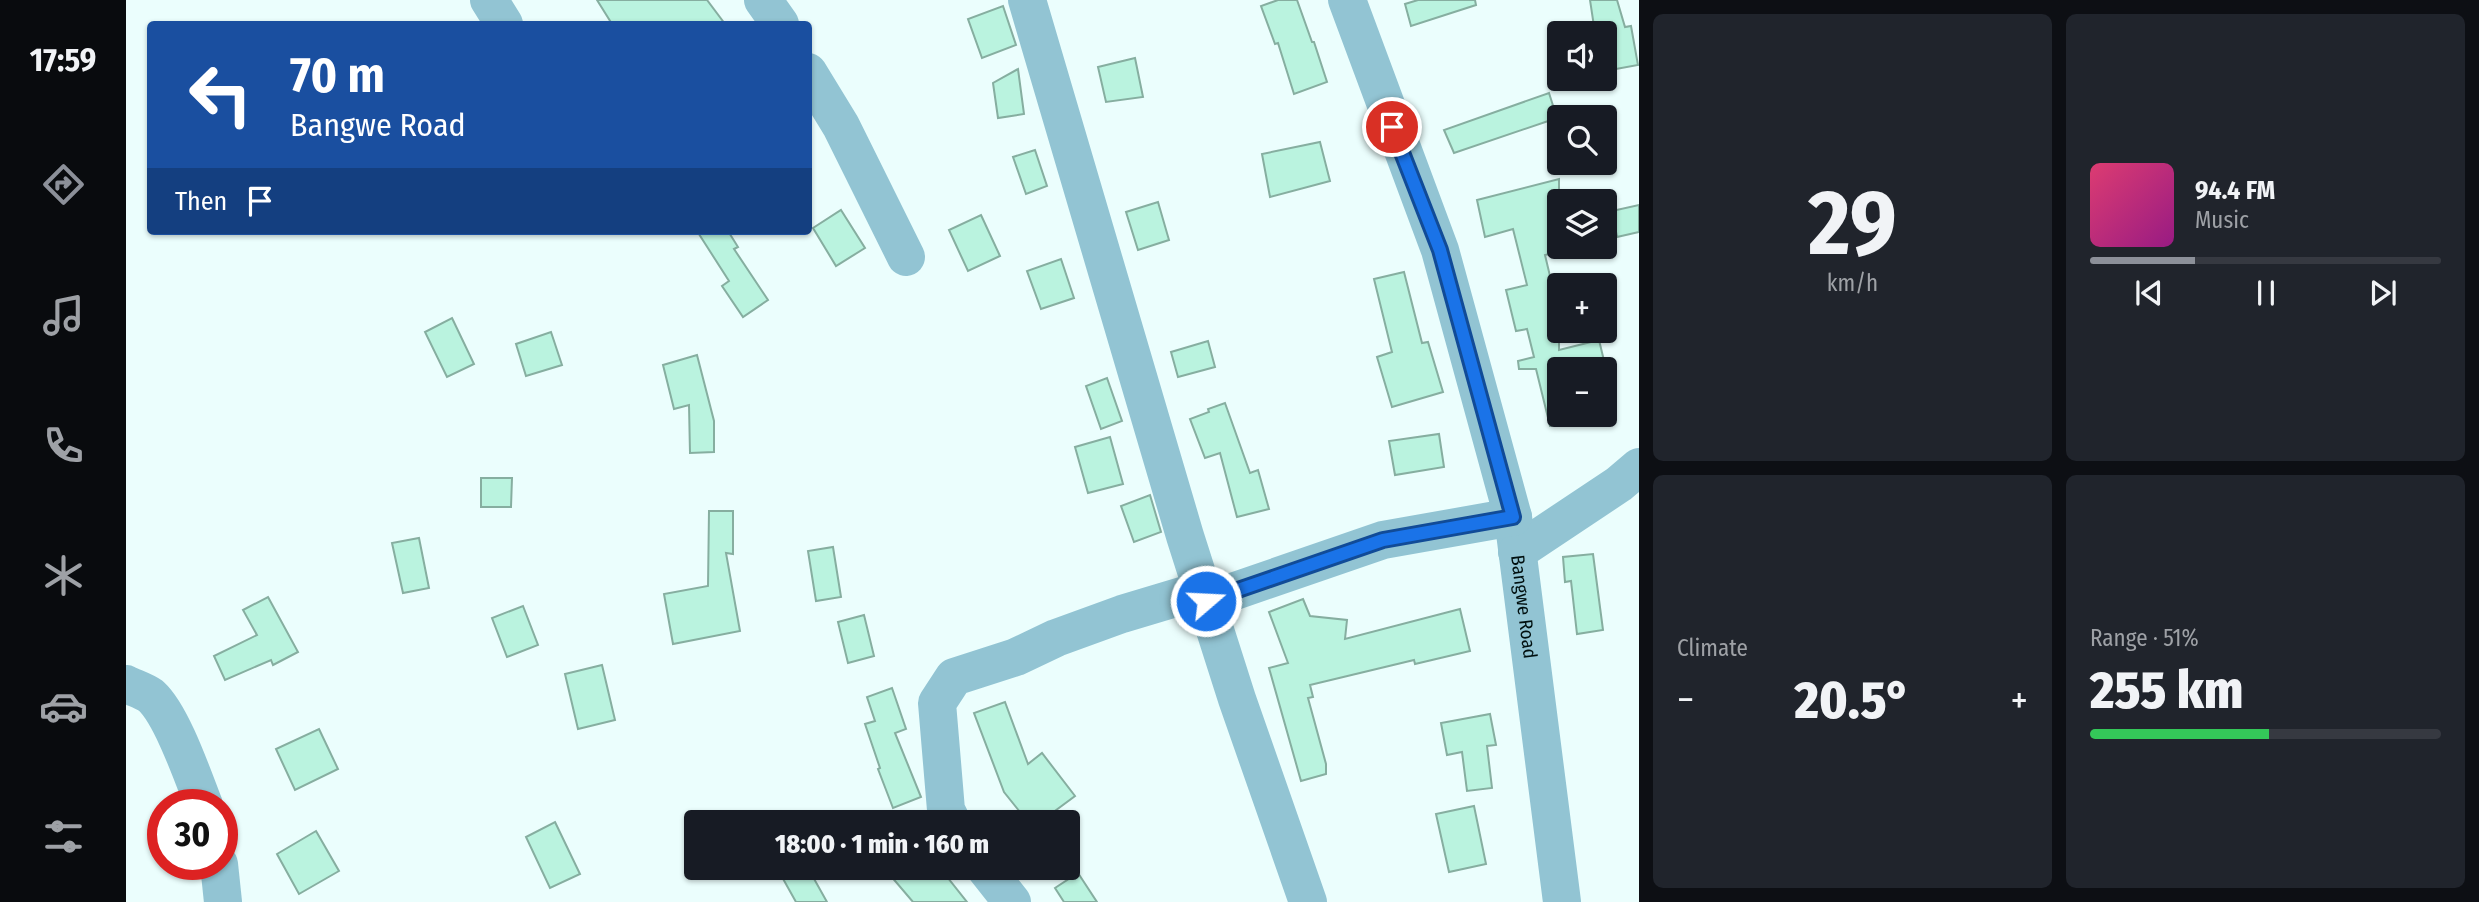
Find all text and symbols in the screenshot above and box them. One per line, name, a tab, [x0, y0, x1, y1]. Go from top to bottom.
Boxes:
map controls	[1547, 21, 1617, 427]
button: sound	[1547, 21, 1617, 91]
text: 17:59	[30, 41, 96, 79]
text: 70 m	[290, 46, 385, 105]
icon: left	[175, 49, 266, 140]
pin	[1362, 97, 1422, 157]
button: search	[1547, 105, 1617, 175]
text: Bangwe Road	[290, 106, 466, 144]
icon: arrive	[1373, 108, 1411, 146]
icon: directions	[39, 160, 88, 209]
text: 29	[1808, 169, 1897, 278]
text: 94.4 FM	[2195, 175, 2275, 206]
icon: arrive	[241, 182, 279, 220]
text: Then	[175, 186, 227, 217]
button: layers	[1547, 189, 1617, 259]
text: Music	[2195, 206, 2249, 234]
text: km/h	[1827, 269, 1878, 297]
button: +	[1547, 273, 1617, 343]
icon: previous	[2130, 274, 2168, 312]
icon: pause	[2247, 274, 2285, 312]
icon: next	[2364, 274, 2402, 312]
icon: music	[39, 291, 88, 340]
button: −	[1547, 357, 1617, 427]
icon: phone	[39, 421, 88, 470]
icon: climate	[39, 551, 88, 600]
street label: Bangwe Road	[1506, 554, 1542, 660]
position arrow	[1169, 564, 1243, 638]
text: Range · 51%	[2090, 624, 2199, 652]
text: Climate	[1677, 634, 1748, 662]
text: 255 km	[2090, 659, 2243, 722]
text: 20.5°	[1795, 669, 1910, 732]
text: −	[1677, 677, 1694, 723]
text: +	[2011, 677, 2028, 723]
icon: car	[39, 682, 88, 731]
speed limit sign: 30	[147, 789, 238, 880]
icon: filters	[39, 812, 88, 861]
text: 18:00 · 1 min · 160 m	[775, 829, 989, 860]

